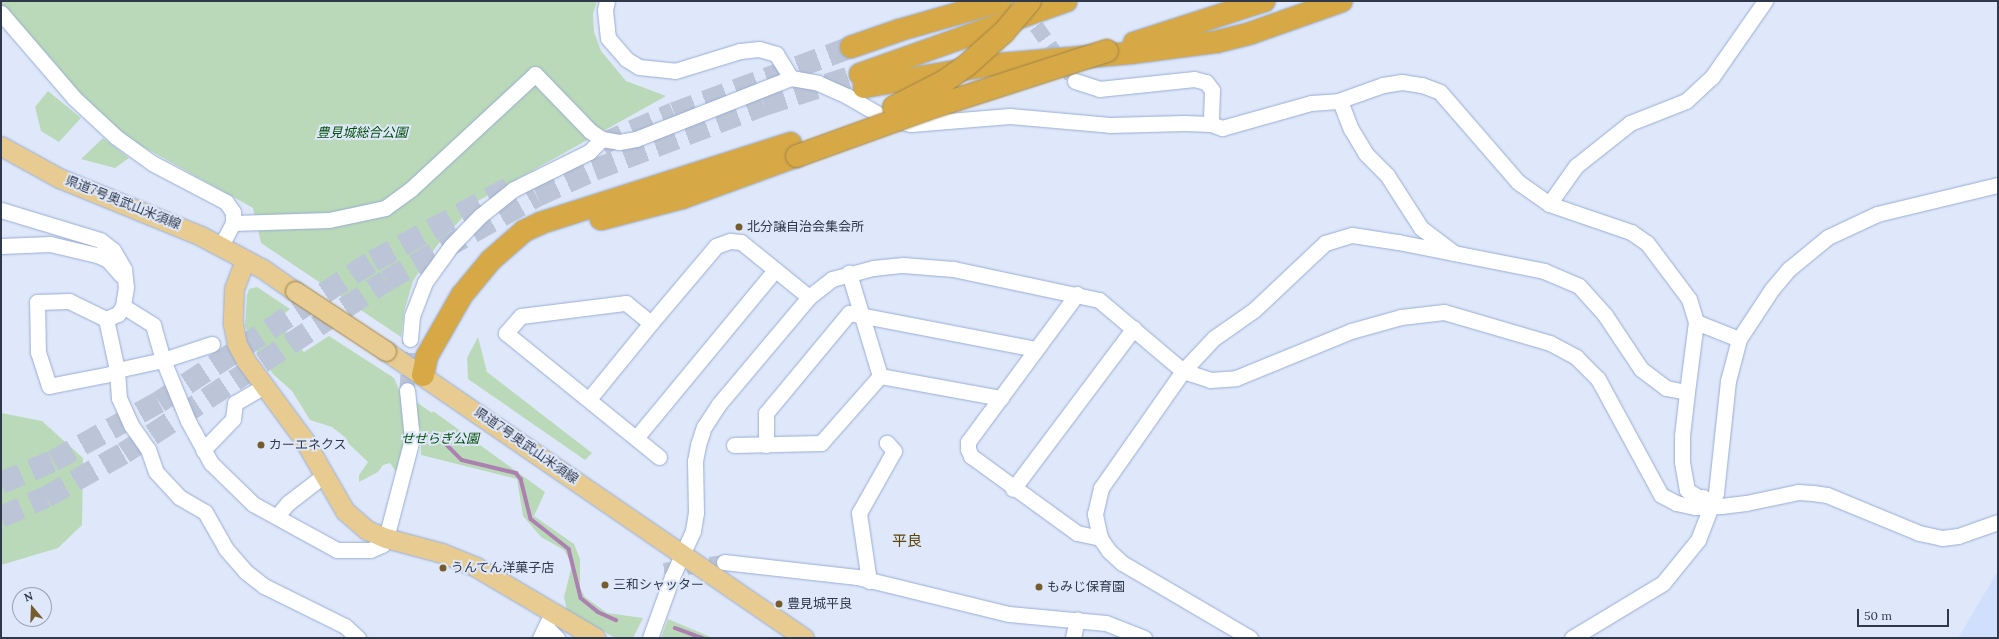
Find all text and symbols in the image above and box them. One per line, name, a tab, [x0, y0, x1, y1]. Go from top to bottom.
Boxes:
park label: 豊見城総合公園	[317, 125, 407, 141]
street label: 県道7号奥武山米須線	[63, 173, 183, 233]
place label: 北分譲自治会集会所	[747, 219, 864, 235]
marker: 北分譲自治会集会所	[734, 222, 744, 232]
street label: 県道7号奥武山米須線	[471, 404, 581, 488]
park label: せせらぎ公園	[401, 431, 479, 447]
place label: カーエネクス	[269, 437, 347, 453]
marker: カーエネクス	[256, 440, 266, 450]
district label: 平良	[892, 532, 922, 550]
place label: うんてん洋菓子店	[451, 560, 555, 576]
marker: うんてん洋菓子店	[438, 563, 448, 573]
place label: 三和シャッター	[613, 577, 704, 593]
place label: もみじ保育園	[1047, 579, 1125, 595]
marker: 三和シャッター	[600, 580, 610, 590]
marker: もみじ保育園	[1034, 582, 1044, 592]
north arrow	[12, 587, 52, 627]
text: N	[22, 589, 35, 605]
place label: 豊見城平良	[787, 596, 852, 612]
marker: 豊見城平良	[774, 599, 784, 609]
scale bar	[1859, 601, 1951, 627]
text: 50 m	[1864, 608, 1892, 623]

